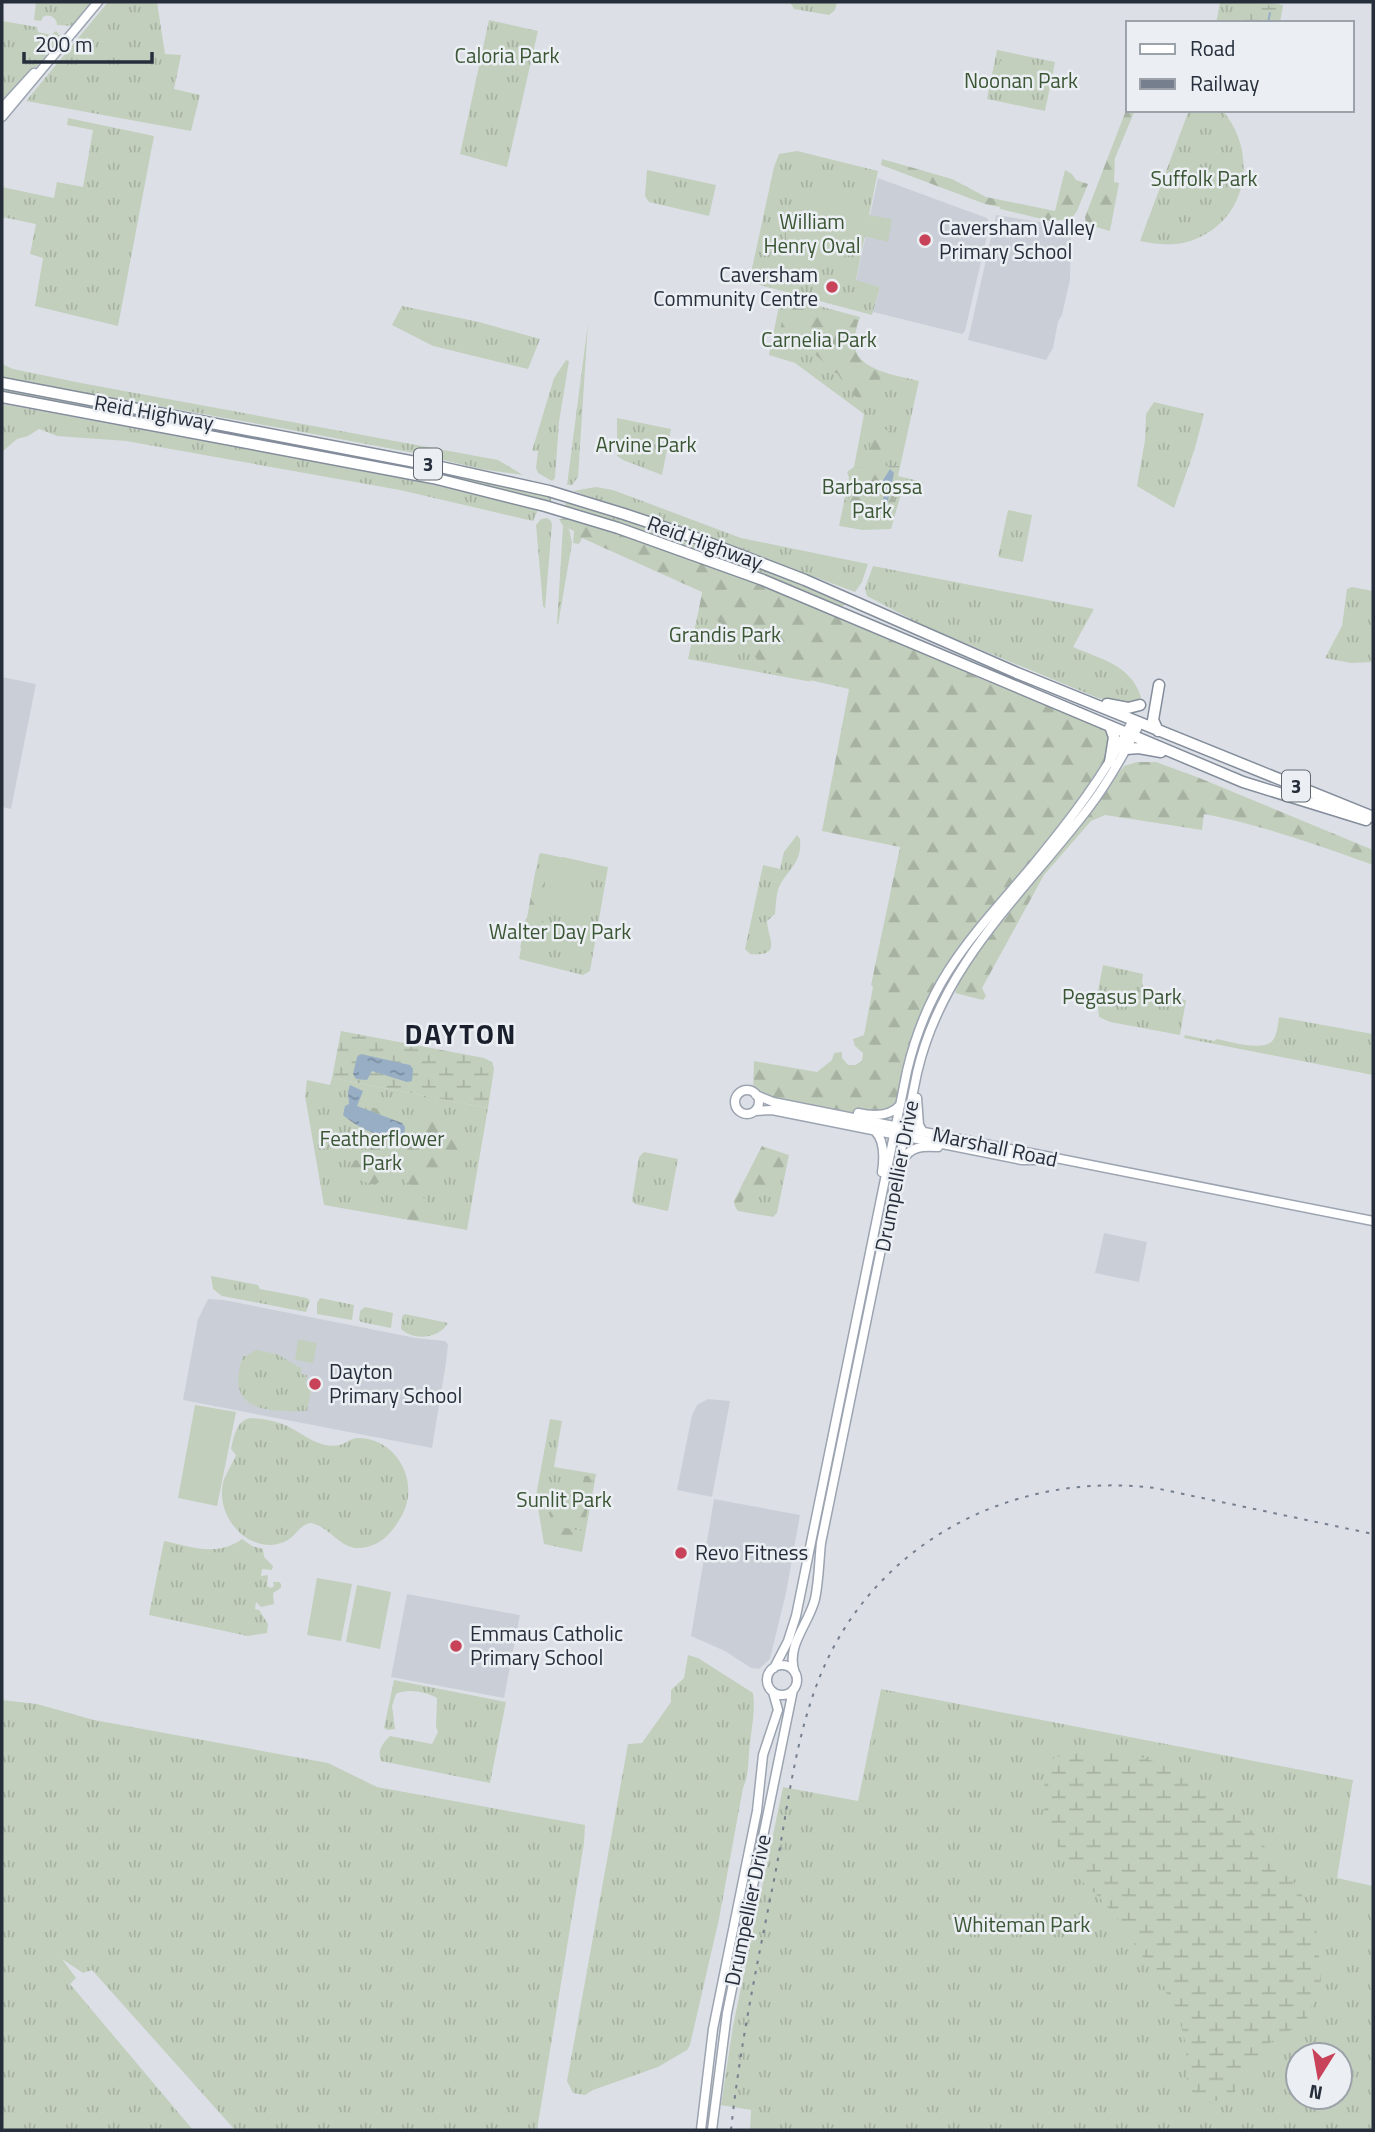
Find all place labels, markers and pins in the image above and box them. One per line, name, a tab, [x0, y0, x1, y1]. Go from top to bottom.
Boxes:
place label: Caversham Valley Primary School	[939, 211, 1095, 267]
marker: Caversham Valley Primary School	[917, 232, 933, 248]
place label: Caversham Community Centre	[653, 258, 818, 314]
marker: Caversham Community Centre	[824, 279, 840, 295]
place label: Dayton Primary School	[329, 1355, 462, 1411]
marker: Dayton Primary School	[307, 1376, 323, 1392]
place label: Revo Fitness	[695, 1536, 808, 1568]
marker: Revo Fitness	[673, 1545, 689, 1561]
place label: Emmaus Catholic Primary School	[470, 1617, 623, 1673]
marker: Emmaus Catholic Primary School	[448, 1638, 464, 1654]

